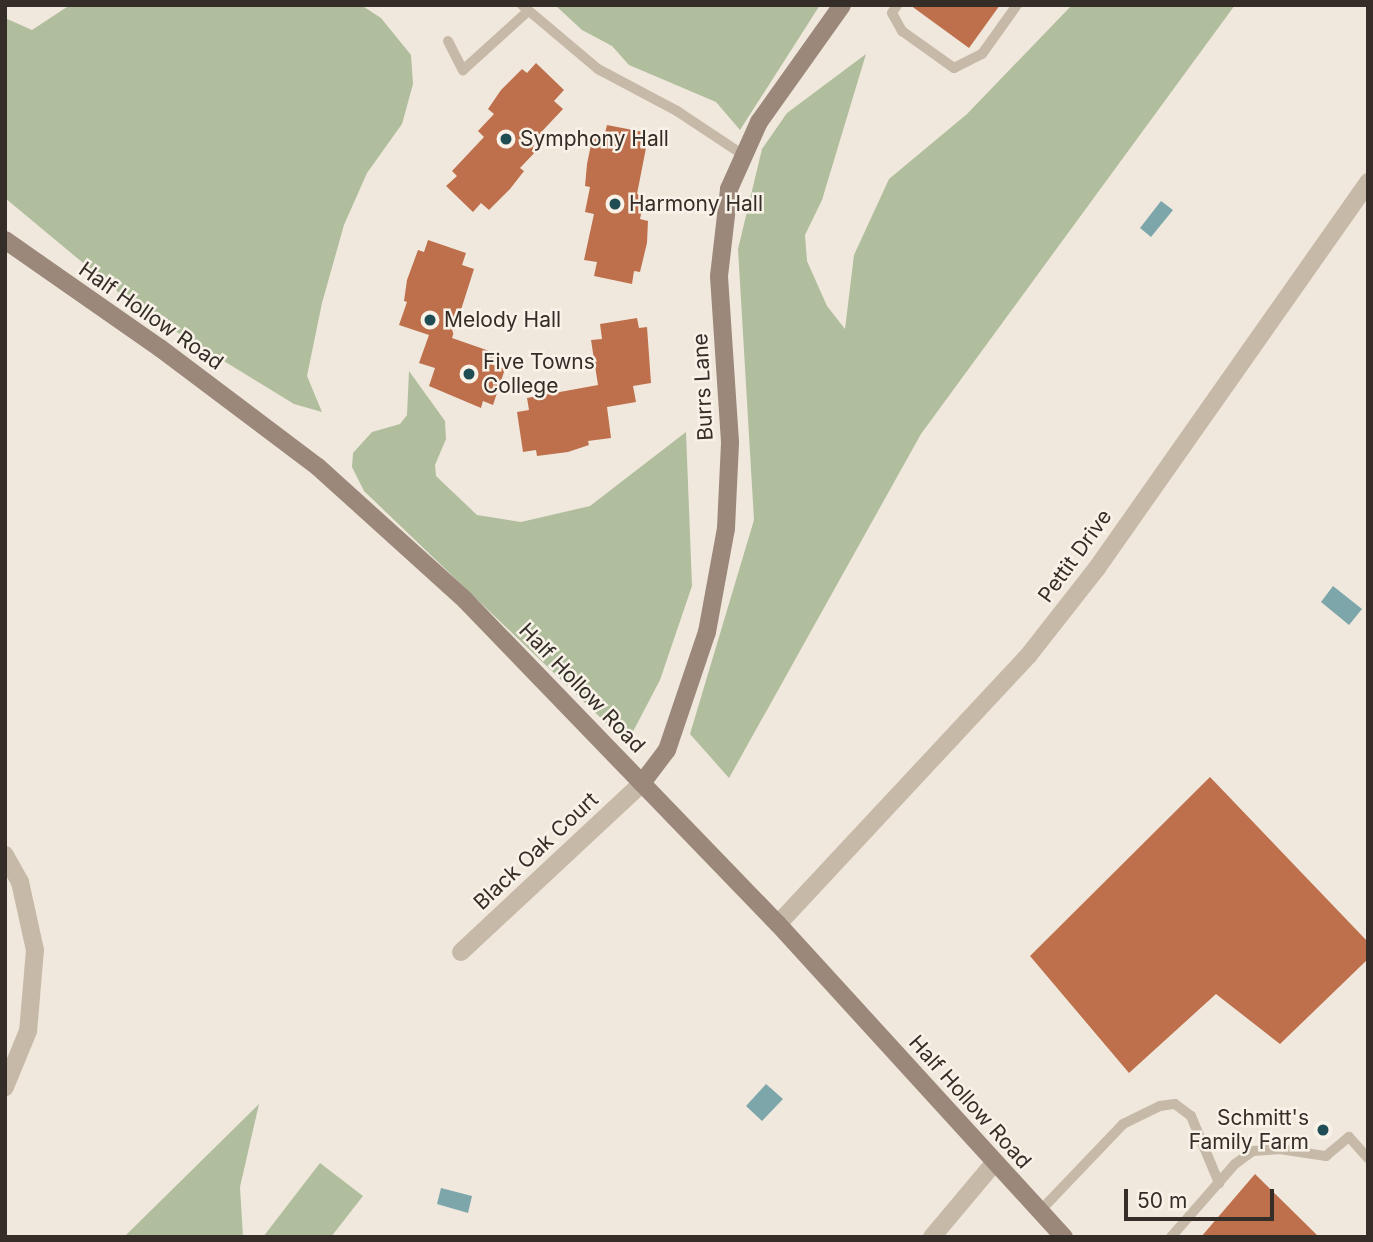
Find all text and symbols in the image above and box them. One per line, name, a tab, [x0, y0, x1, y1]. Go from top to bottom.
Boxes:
place label: Symphony Hall	[520, 126, 669, 152]
marker: Symphony Hall	[498, 131, 514, 147]
place label: Harmony Hall	[629, 191, 763, 217]
marker: Harmony Hall	[607, 196, 623, 212]
street label: Half Hollow Road	[74, 257, 228, 375]
place label: Melody Hall	[444, 307, 561, 333]
marker: Melody Hall	[422, 312, 438, 328]
street label: Burrs Lane	[688, 333, 718, 441]
place label: Five Towns College	[483, 349, 595, 399]
marker: Five Towns College	[461, 366, 477, 382]
street label: Pettit Drive	[1033, 505, 1117, 607]
street label: Half Hollow Road	[514, 618, 650, 758]
street label: Black Oak Court	[469, 787, 603, 915]
street label: Half Hollow Road	[904, 1030, 1036, 1174]
place label: Schmitt's Family Farm	[1189, 1105, 1309, 1155]
marker: Schmitt's Family Farm	[1315, 1122, 1331, 1138]
scale bar	[1128, 1176, 1278, 1220]
text: 50 m	[1137, 1188, 1187, 1213]

